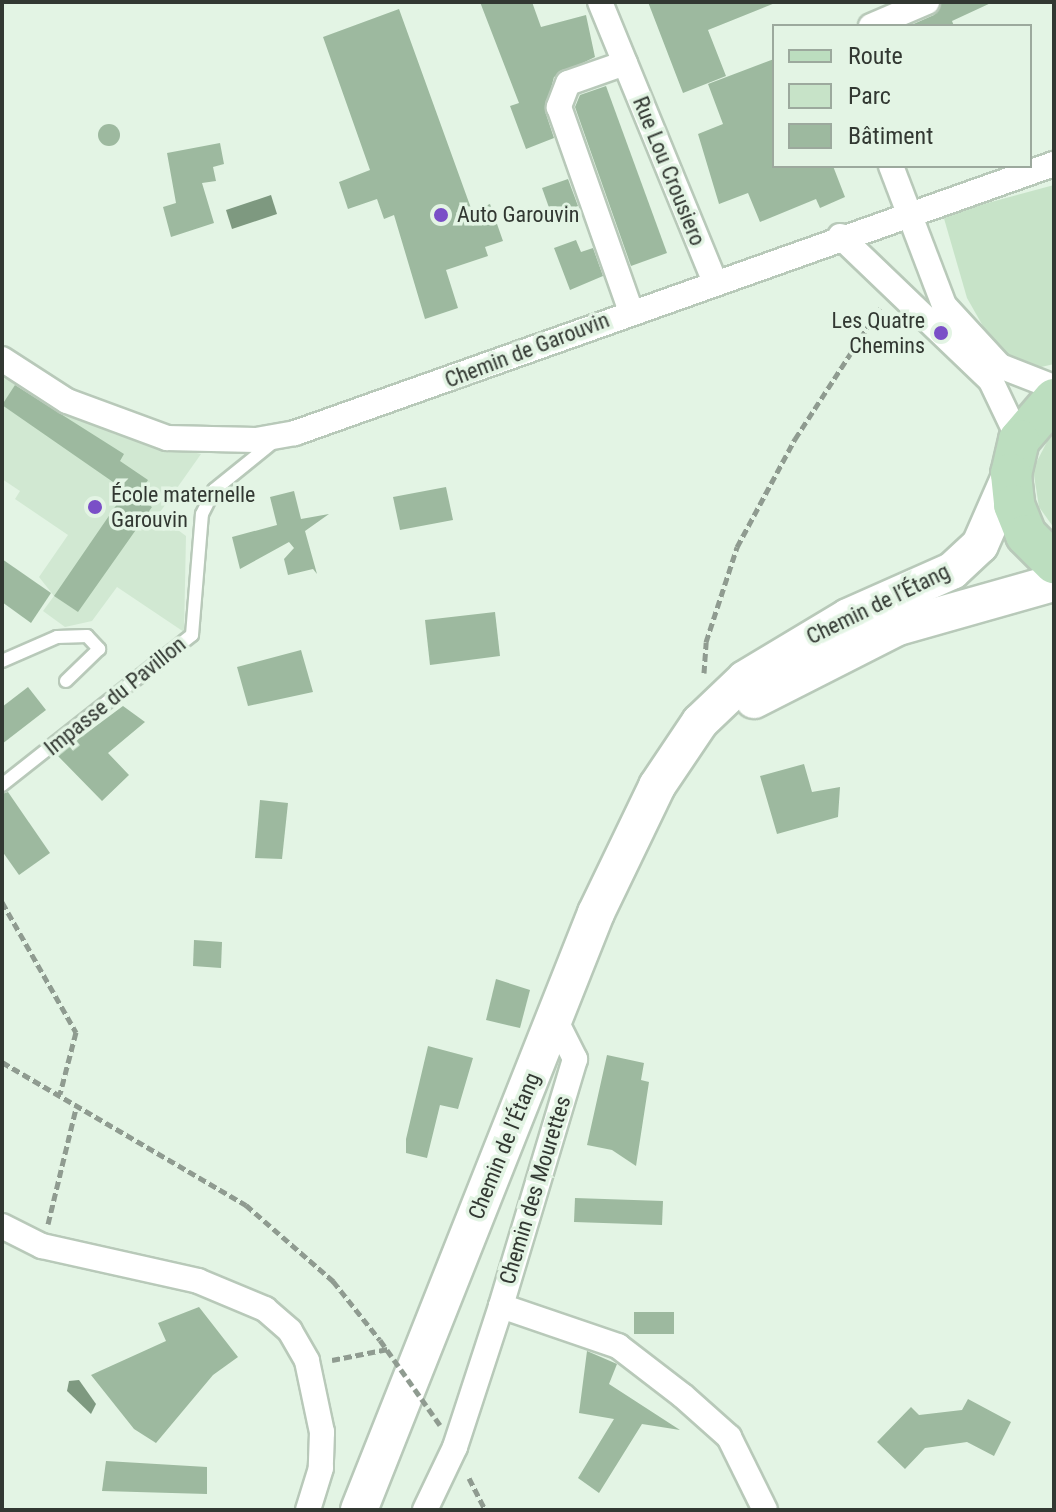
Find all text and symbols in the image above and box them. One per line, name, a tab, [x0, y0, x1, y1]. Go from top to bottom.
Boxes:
legend	[772, 24, 1032, 168]
text: Route	[848, 42, 903, 70]
text: Parc	[848, 82, 891, 110]
street label: Rue Lou Crousiero	[627, 93, 711, 249]
text: Bâtiment	[848, 122, 933, 150]
place label: Auto Garouvin	[457, 202, 579, 228]
marker: Auto Garouvin	[432, 206, 450, 224]
street label: Chemin de Garouvin	[441, 307, 613, 393]
place label: Les Quatre Chemins	[831, 307, 925, 358]
marker: Les Quatre Chemins	[932, 324, 950, 342]
place label: École maternelle Garouvin	[111, 481, 255, 532]
marker: École maternelle Garouvin	[86, 498, 104, 516]
street label: Chemin de l’Étang	[802, 558, 954, 650]
street label: Impasse du Pavillon	[39, 631, 191, 761]
street label: Chemin de l’Étang	[463, 1069, 545, 1223]
street label: Chemin des Mourettes	[494, 1093, 576, 1287]

